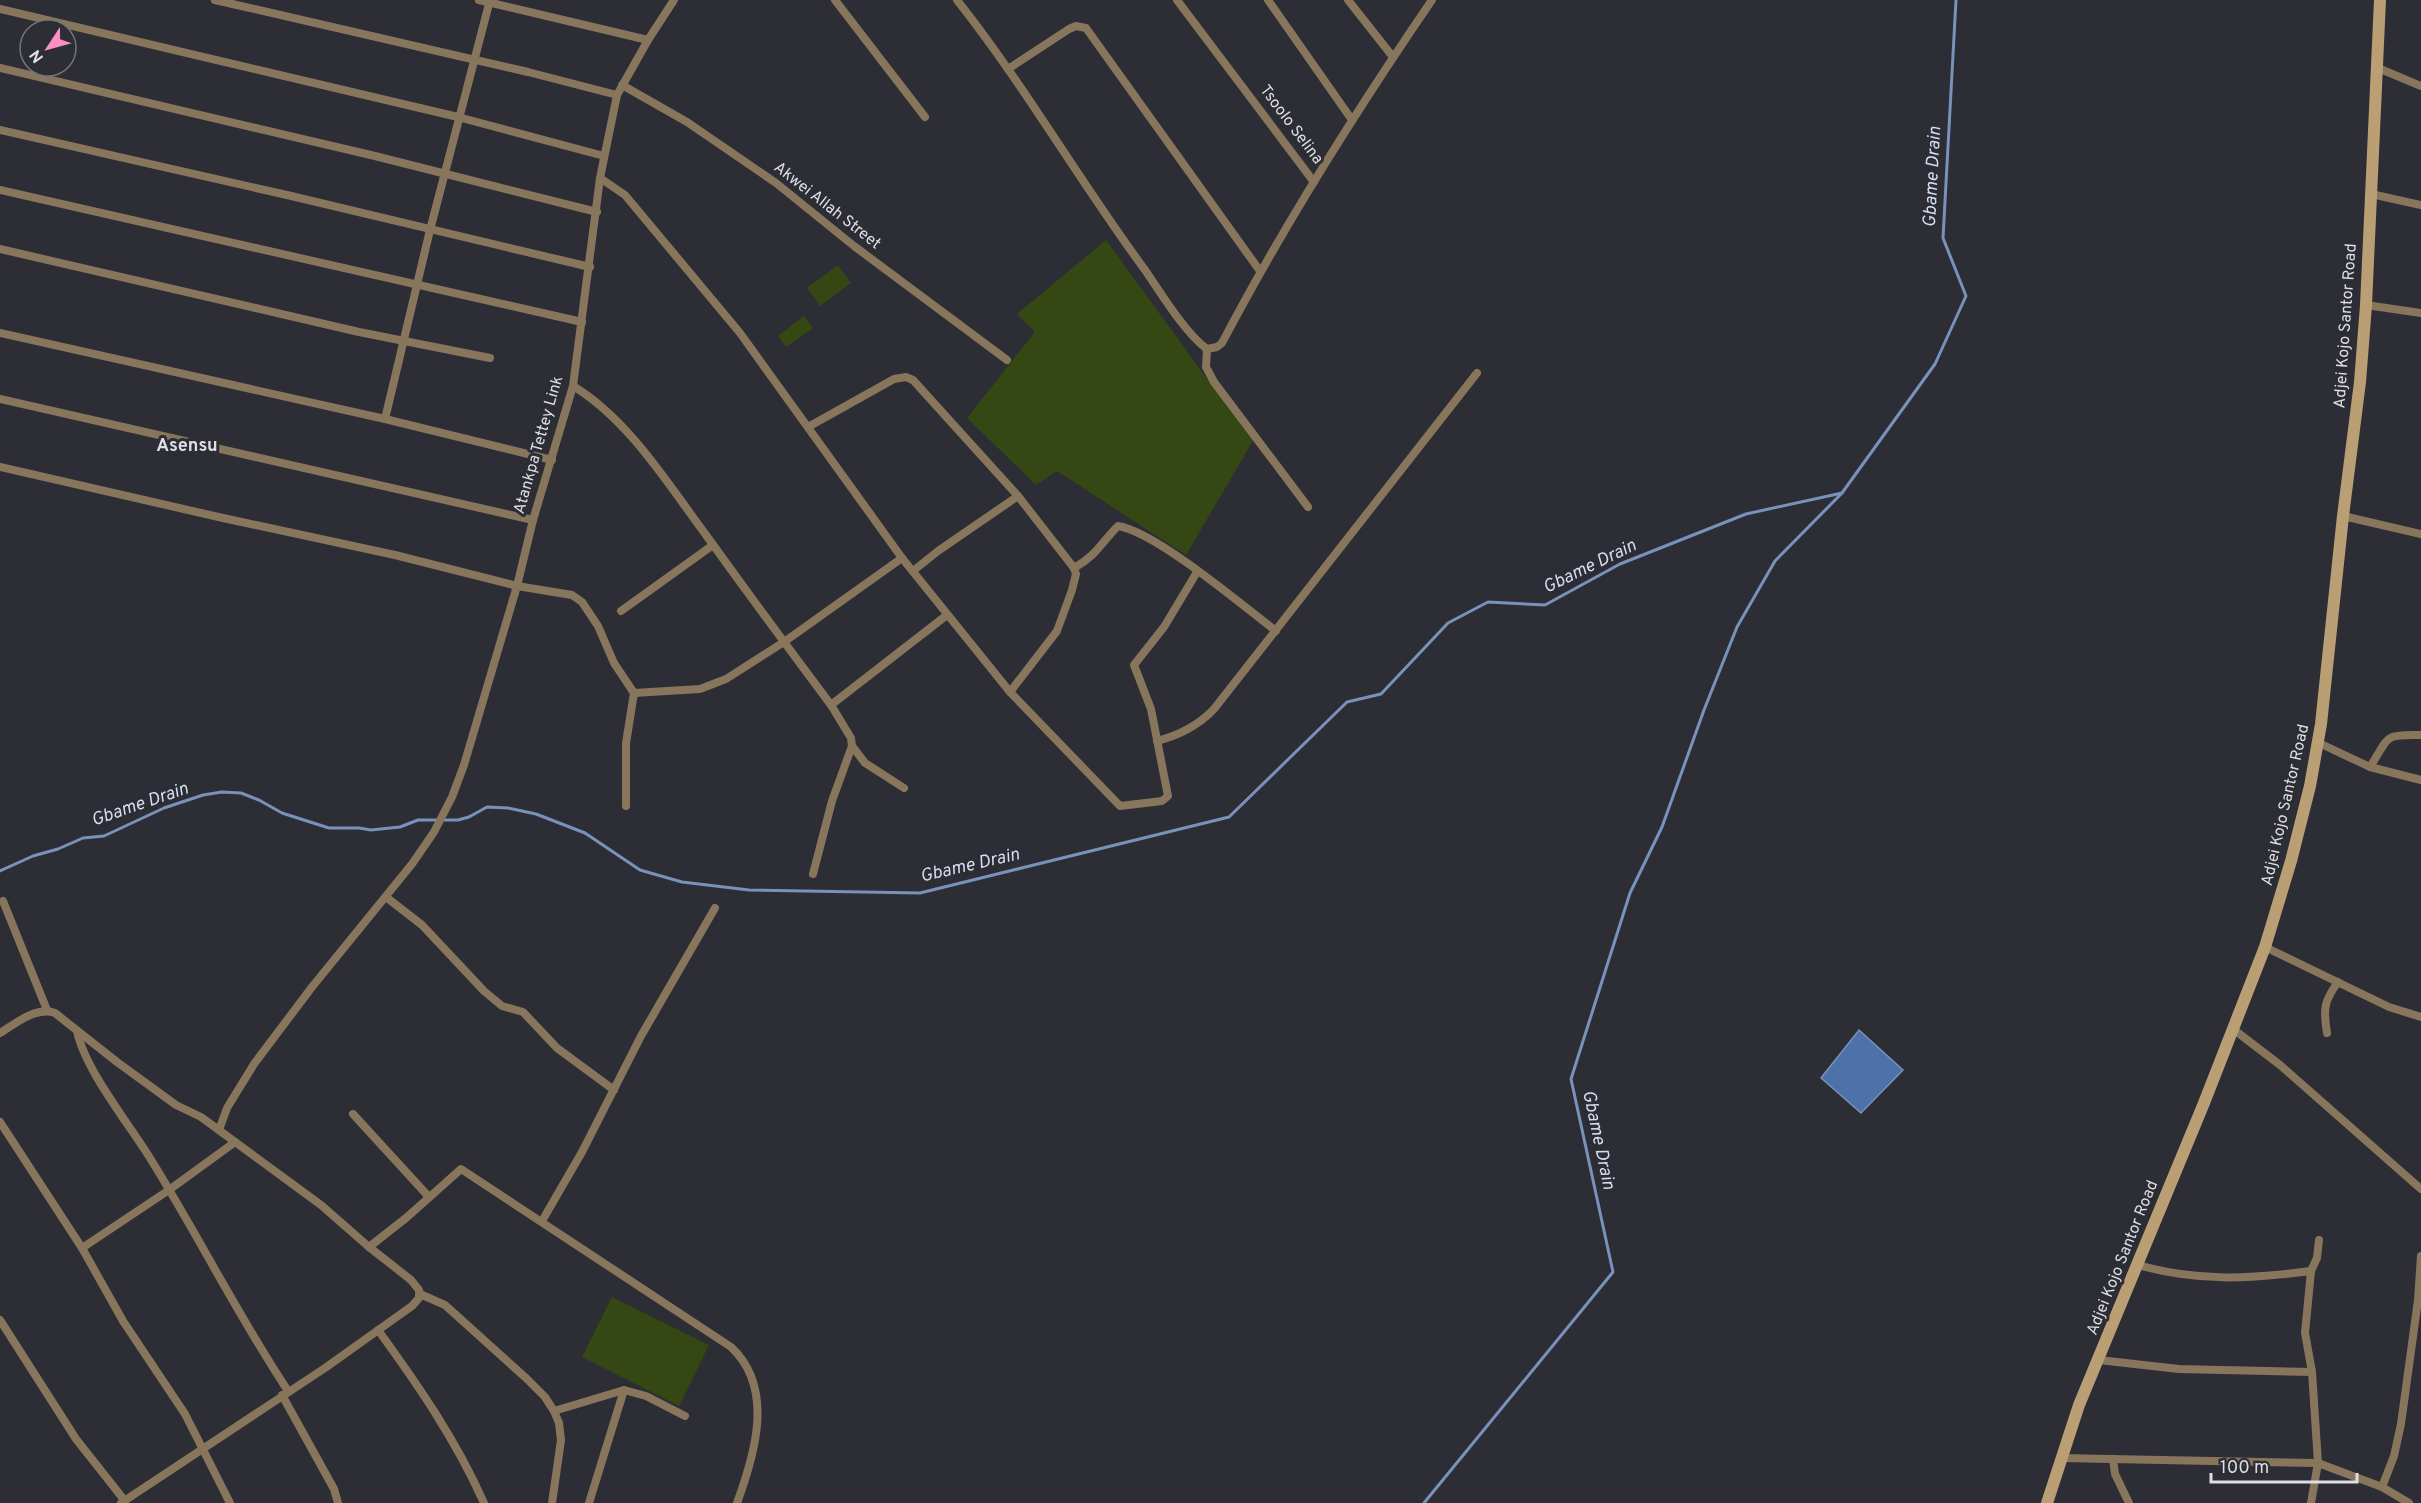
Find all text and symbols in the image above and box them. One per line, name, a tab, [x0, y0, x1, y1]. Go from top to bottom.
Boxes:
north arrow	[18, 18, 78, 78]
text: N	[26, 45, 49, 66]
street label: Tsoolo Selina	[1255, 81, 1327, 169]
water label: Gbame Drain	[1919, 126, 1947, 228]
street label: Akwei Allah Street	[769, 158, 885, 254]
street label: Adjei Kojo Santor Road	[2330, 243, 2362, 409]
street label: Atankpa Tettey Link	[510, 374, 568, 516]
district label: Asensu	[156, 435, 218, 458]
water label: Gbame Drain	[1540, 534, 1641, 599]
street label: Adjei Kojo Santor Road	[2258, 722, 2314, 888]
water label: Gbame Drain	[88, 778, 192, 832]
water label: Gbame Drain	[918, 843, 1022, 889]
water label: Gbame Drain	[1576, 1088, 1620, 1192]
street label: Adjei Kojo Santor Road	[2083, 1178, 2163, 1338]
scale bar	[2211, 1446, 2356, 1484]
text: 100 m	[2220, 1457, 2269, 1480]

